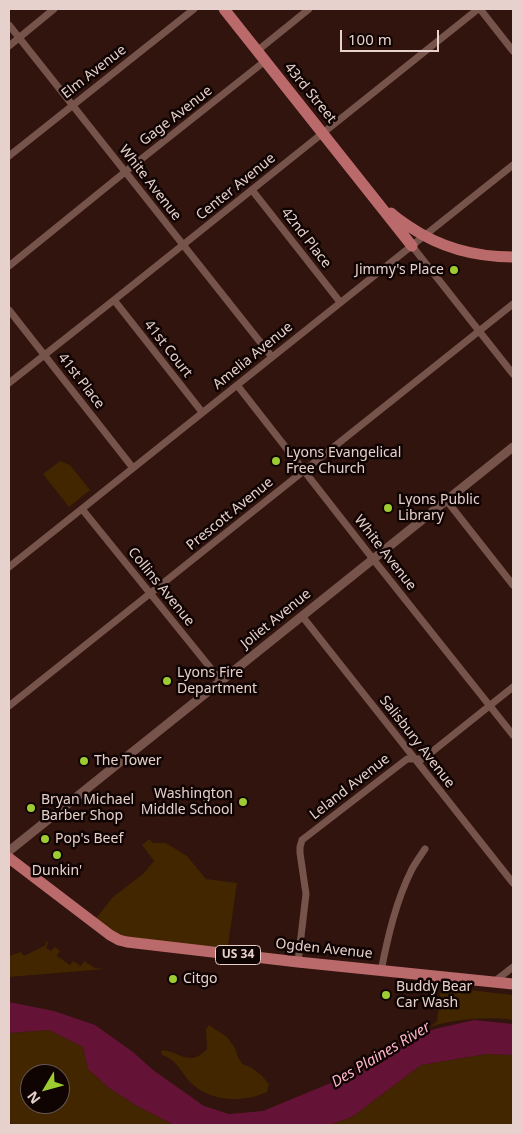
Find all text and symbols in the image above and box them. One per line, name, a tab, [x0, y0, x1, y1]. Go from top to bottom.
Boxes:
scale bar	[342, 20, 441, 52]
text: 100 m	[348, 29, 392, 49]
street label: Elm Avenue	[58, 42, 130, 102]
street label: 43rd Street	[281, 59, 339, 127]
street label: Gage Avenue	[136, 82, 216, 150]
street label: White Avenue	[115, 142, 185, 224]
street label: Center Avenue	[193, 150, 279, 224]
street label: 42nd Place	[277, 205, 335, 271]
place label: Jimmy's Place	[355, 262, 444, 278]
marker: Jimmy's Place	[448, 264, 460, 276]
street label: 41st Court	[140, 317, 196, 381]
street label: Amelia Avenue	[210, 319, 296, 393]
street label: 41st Place	[54, 350, 108, 412]
place label: Lyons Evangelical Free Church	[286, 445, 401, 478]
marker: Lyons Evangelical Free Church	[270, 455, 282, 467]
street label: Prescott Avenue	[183, 474, 277, 554]
place label: Lyons Public Library	[398, 492, 480, 524]
marker: Lyons Public Library	[382, 502, 394, 514]
street label: White Avenue	[350, 512, 420, 594]
street label: Collins Avenue	[124, 544, 198, 630]
street label: Joliet Avenue	[238, 586, 314, 652]
place label: Lyons Fire Department	[177, 665, 257, 698]
marker: Lyons Fire Department	[161, 675, 173, 687]
street label: Salisbury Avenue	[376, 693, 458, 791]
street label: Leland Avenue	[307, 751, 393, 823]
place label: The Tower	[94, 753, 162, 769]
marker: The Tower	[78, 755, 90, 767]
place label: Washington Middle School	[141, 786, 233, 819]
place label: Bryan Michael Barber Shop	[41, 792, 134, 824]
marker: Washington Middle School	[237, 796, 249, 808]
marker: Bryan Michael Barber Shop	[25, 802, 37, 814]
place label: Pop's Beef	[55, 831, 123, 847]
marker: Pop's Beef	[39, 833, 51, 845]
marker: Dunkin'	[51, 849, 63, 861]
place label: Dunkin'	[32, 863, 82, 879]
street label: Ogden Avenue	[275, 936, 373, 962]
road number: US 34	[216, 946, 260, 964]
place label: Citgo	[183, 971, 218, 987]
marker: Citgo	[167, 973, 179, 985]
place label: Buddy Bear Car Wash	[396, 979, 472, 1012]
marker: Buddy Bear Car Wash	[380, 989, 392, 1001]
water label: Des Plaines River	[328, 1018, 434, 1092]
north arrow	[20, 1064, 70, 1114]
text: N	[22, 1087, 44, 1108]

